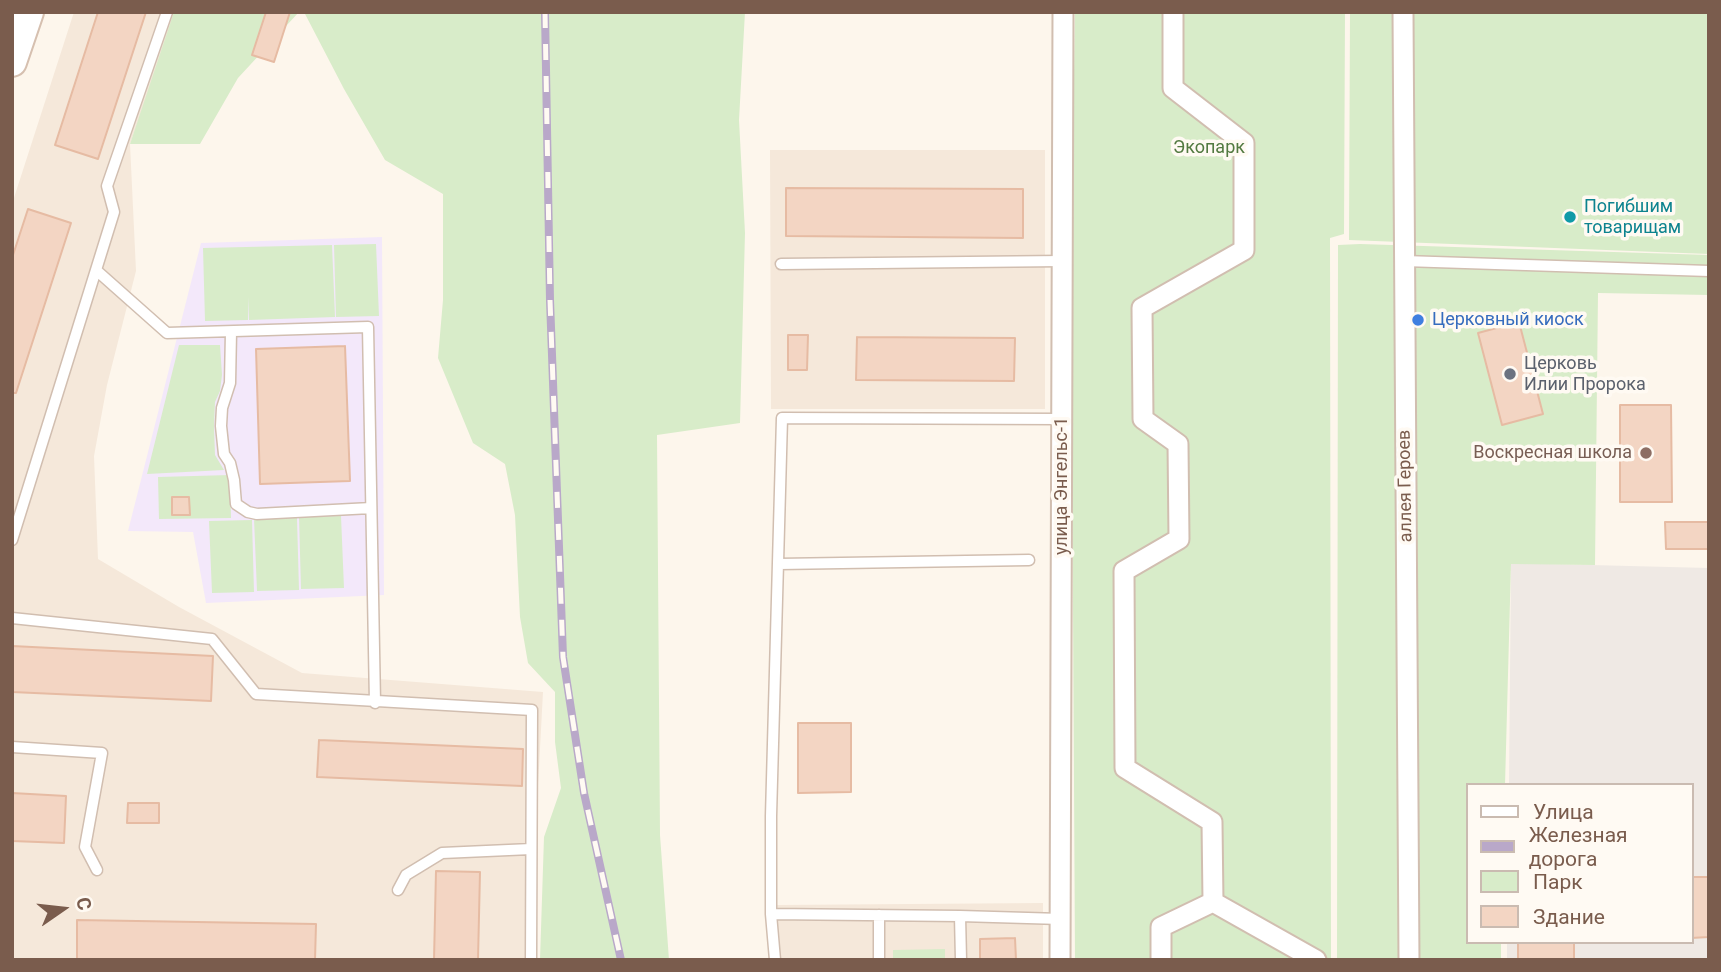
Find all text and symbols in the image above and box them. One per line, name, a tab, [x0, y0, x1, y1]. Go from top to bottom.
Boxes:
park label: Экопарк	[1173, 137, 1245, 159]
place label: Погибшим товарищам	[1584, 196, 1681, 238]
marker: Погибшим товарищам	[1562, 209, 1578, 225]
place label: Церковный киоск	[1432, 309, 1584, 331]
marker: Церковный киоск	[1410, 312, 1426, 328]
place label: Церковь Илии Пророка	[1524, 353, 1646, 396]
marker: Церковь Илии Пророка	[1502, 366, 1518, 382]
street label: улица Энгельс-1	[1051, 417, 1073, 555]
street label: аллея Героев	[1394, 430, 1418, 542]
place label: Воскресная школа	[1473, 442, 1632, 464]
marker: Воскресная школа	[1638, 445, 1654, 461]
legend	[1466, 783, 1693, 944]
text: Улица	[1533, 800, 1594, 824]
text: Железная дорога	[1529, 823, 1628, 871]
text: Парк	[1533, 870, 1583, 894]
north arrow	[28, 874, 98, 944]
text: С	[71, 895, 97, 913]
text: Здание	[1533, 905, 1605, 929]

